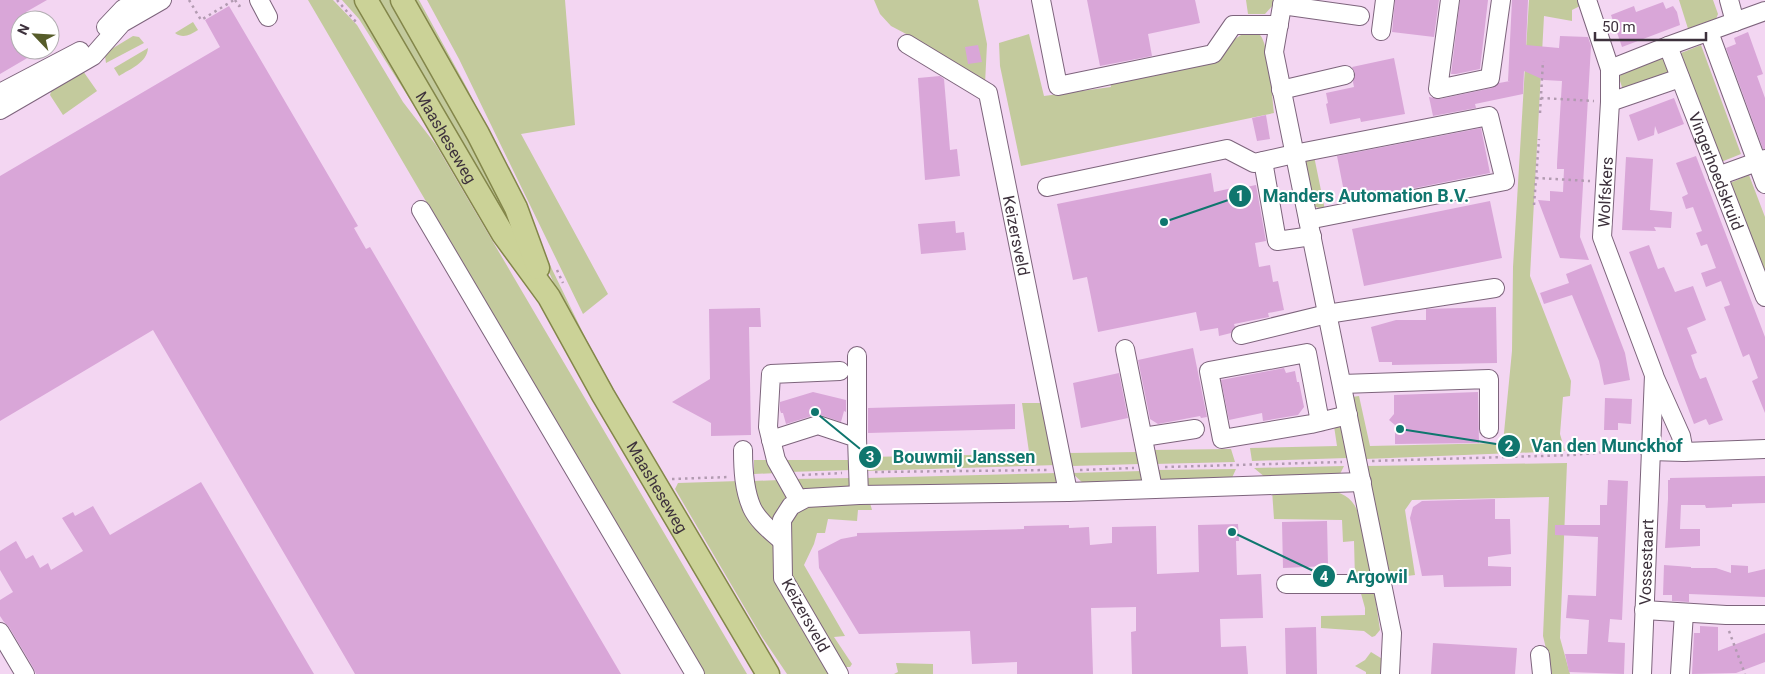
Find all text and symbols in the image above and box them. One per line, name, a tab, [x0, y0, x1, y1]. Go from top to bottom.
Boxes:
north arrow	[10, 10, 60, 60]
scale bar	[1595, 10, 1706, 42]
text: 50 m	[1602, 18, 1636, 36]
text: N	[14, 22, 33, 37]
street label: Maasheseweg	[412, 88, 480, 187]
street label: Vingerhoedskruid	[1684, 110, 1747, 233]
street label: Wolfskers	[1594, 156, 1617, 228]
callout: Manders Automation B.V.	[1228, 179, 1479, 212]
text: Manders Automation B.V.	[1263, 185, 1469, 206]
text: 1	[1236, 187, 1244, 205]
street label: Keizersveld	[999, 194, 1033, 277]
callout: Van den Munckhof	[1496, 430, 1693, 463]
text: Van den Munckhof	[1531, 435, 1683, 456]
text: 2	[1505, 437, 1514, 455]
street label: Maasheseweg	[623, 438, 691, 537]
callout: Bouwmij Janssen	[858, 440, 1045, 473]
text: Bouwmij Janssen	[893, 446, 1035, 467]
text: 3	[866, 448, 874, 466]
street label: Vossestaart	[1636, 519, 1657, 605]
callout: Argowil	[1312, 560, 1418, 593]
text: Argowil	[1346, 566, 1408, 587]
text: 4	[1320, 568, 1329, 586]
street label: Keizersveld	[778, 575, 834, 655]

